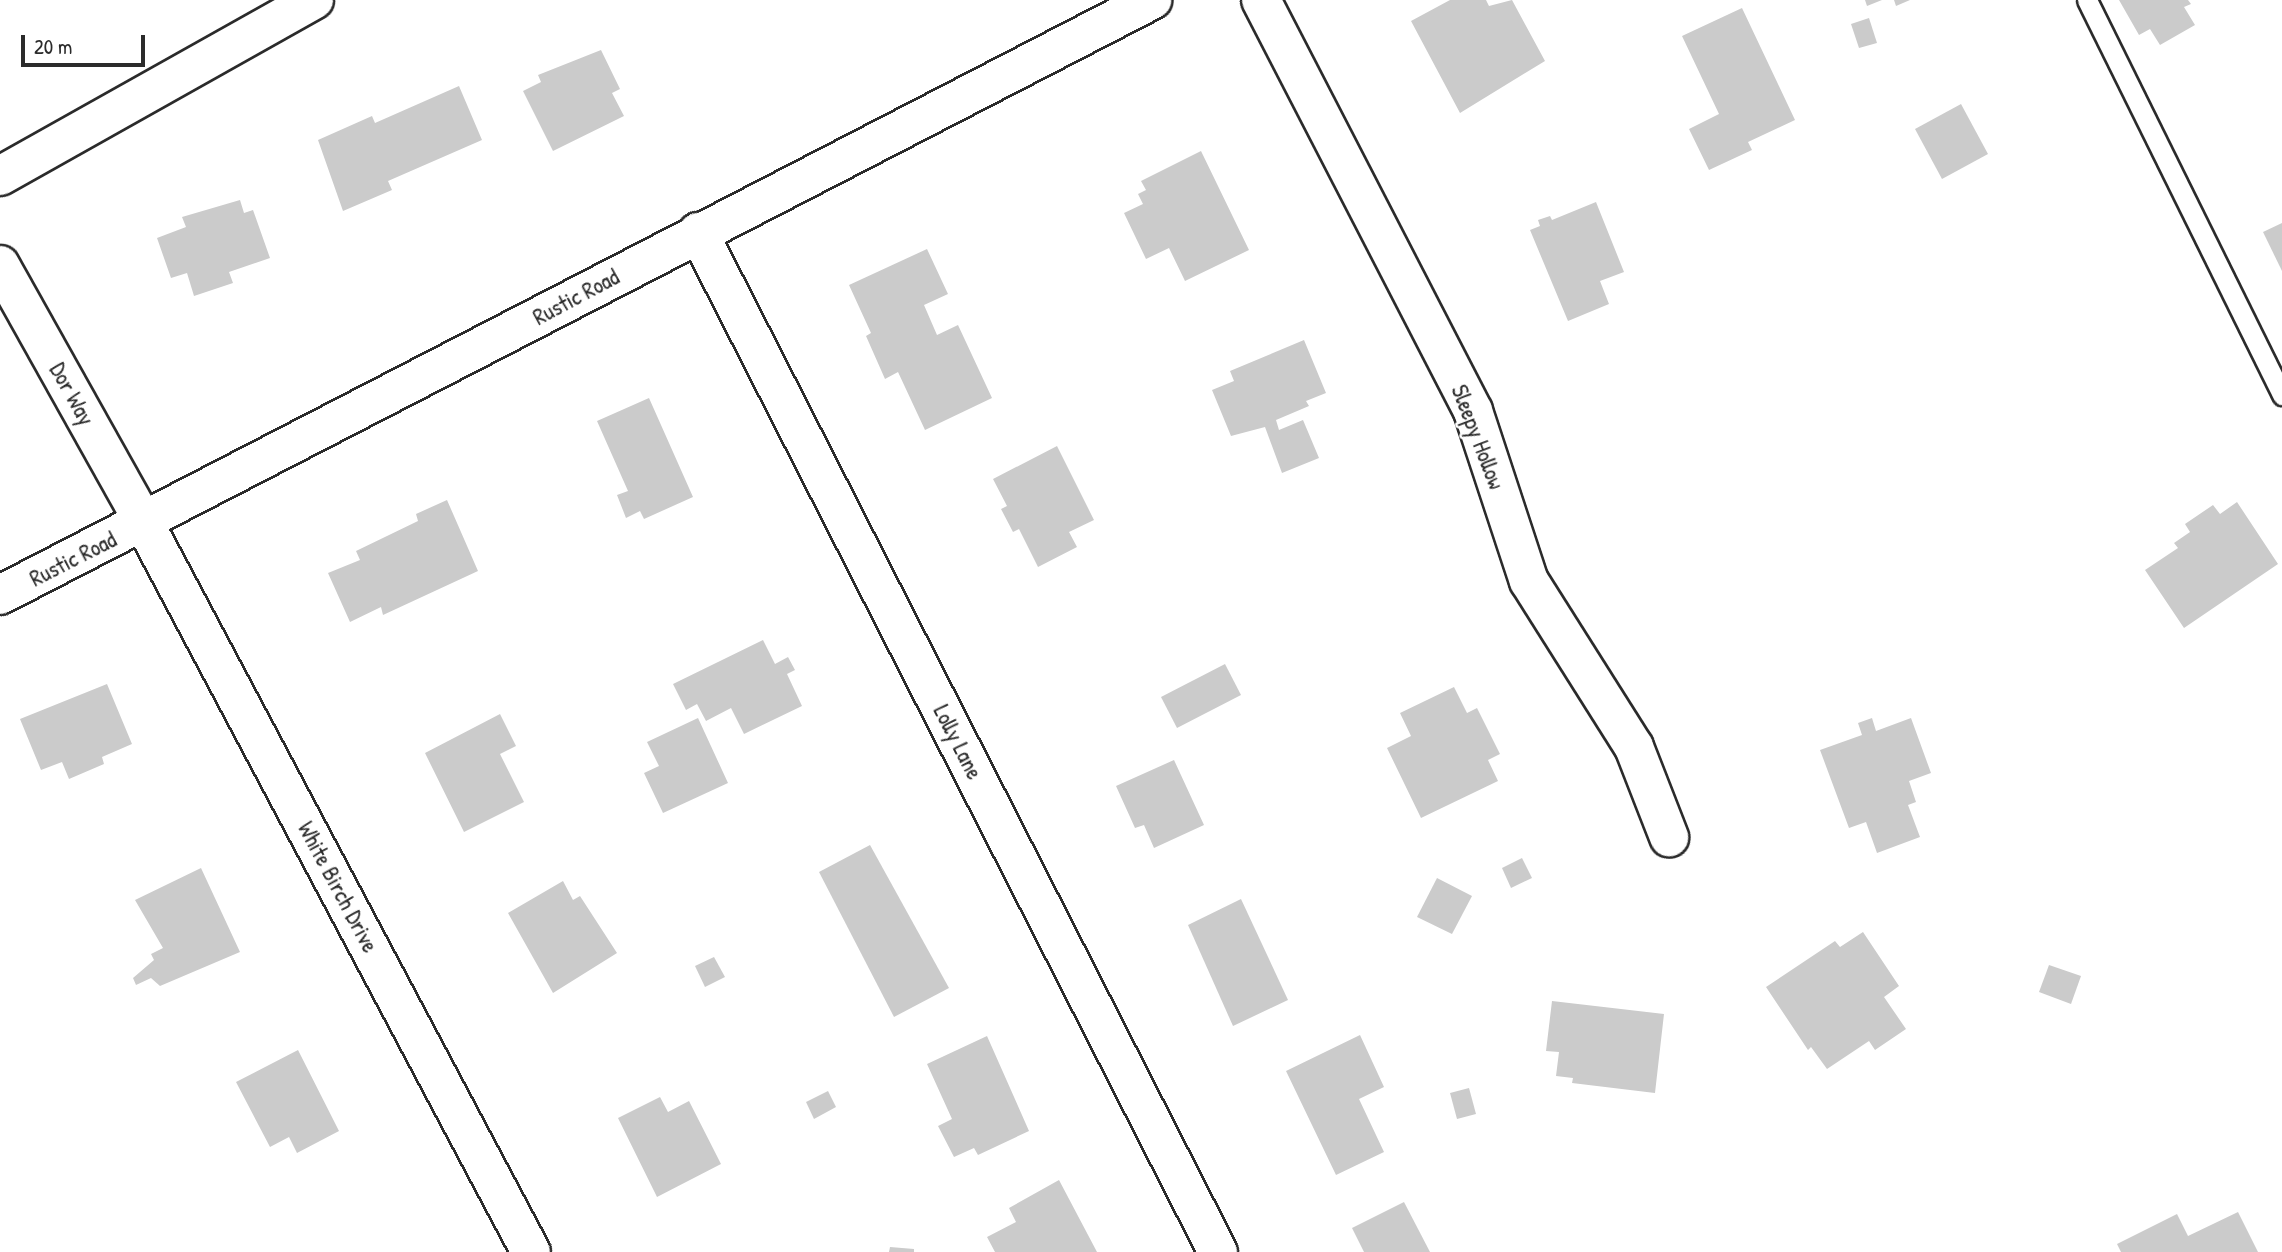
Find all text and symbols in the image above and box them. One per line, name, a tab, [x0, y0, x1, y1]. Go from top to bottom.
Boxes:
scale bar	[24, 21, 149, 65]
text: 20 m	[34, 32, 72, 61]
street label: Rustic Road	[528, 263, 624, 331]
street label: Dor Way	[44, 358, 100, 430]
street label: Sleepy Hollow	[1445, 381, 1511, 493]
street label: Rustic Road	[25, 525, 121, 593]
street label: Lolly Lane	[928, 700, 988, 784]
street label: White Birch Drive	[292, 817, 384, 957]

